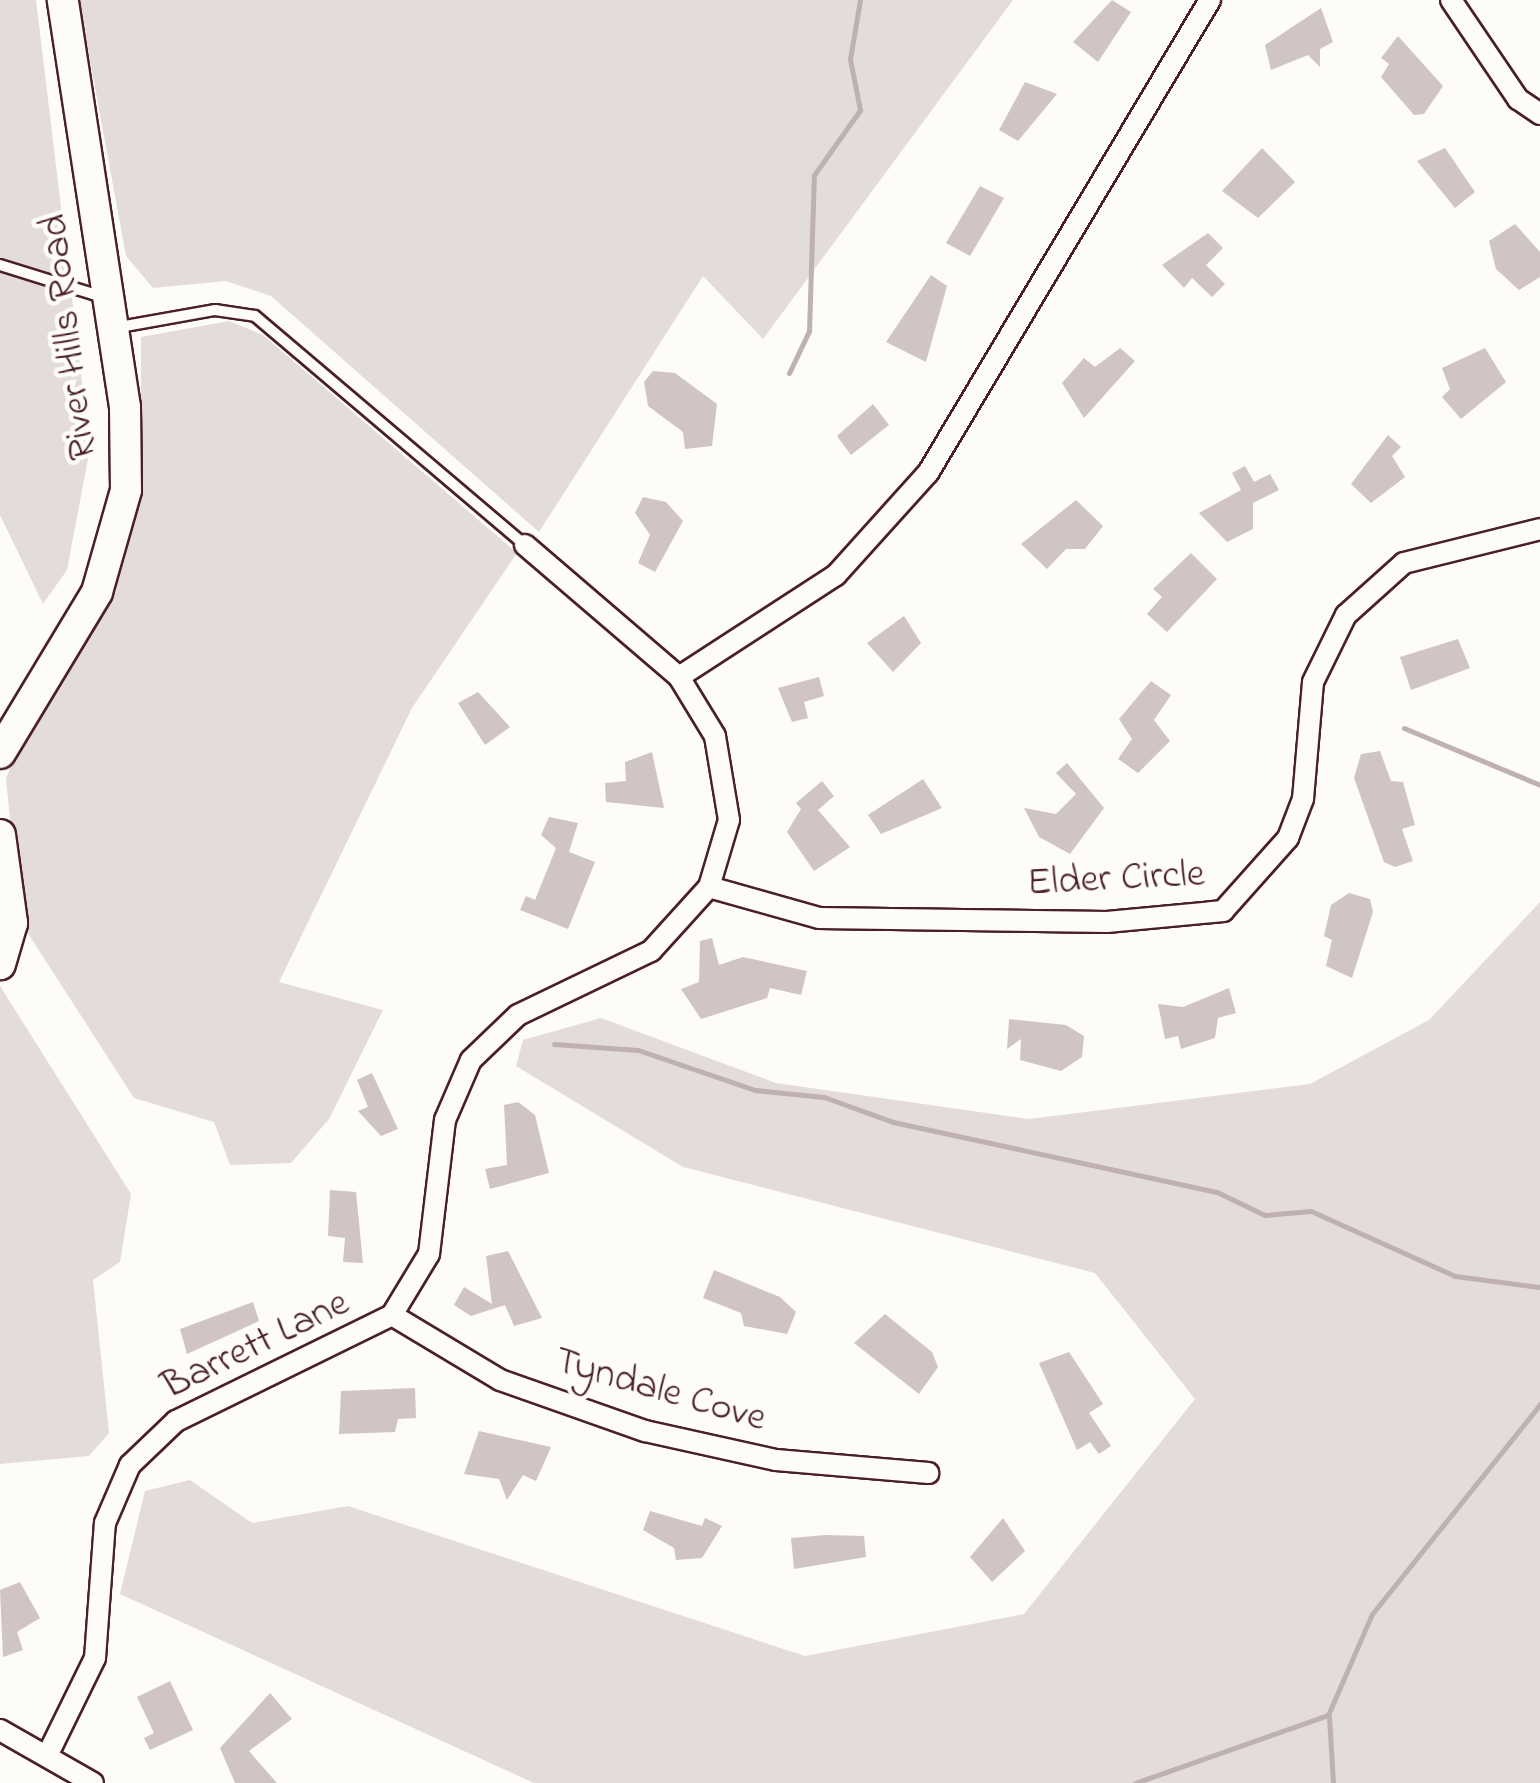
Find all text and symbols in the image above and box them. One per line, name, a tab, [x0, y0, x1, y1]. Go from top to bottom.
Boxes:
street label: River Hills Road	[31, 211, 109, 463]
street label: Elder Circle	[1026, 851, 1206, 909]
street label: Barrett Lane	[155, 1280, 357, 1412]
street label: Tyndale Cove	[549, 1338, 771, 1444]

